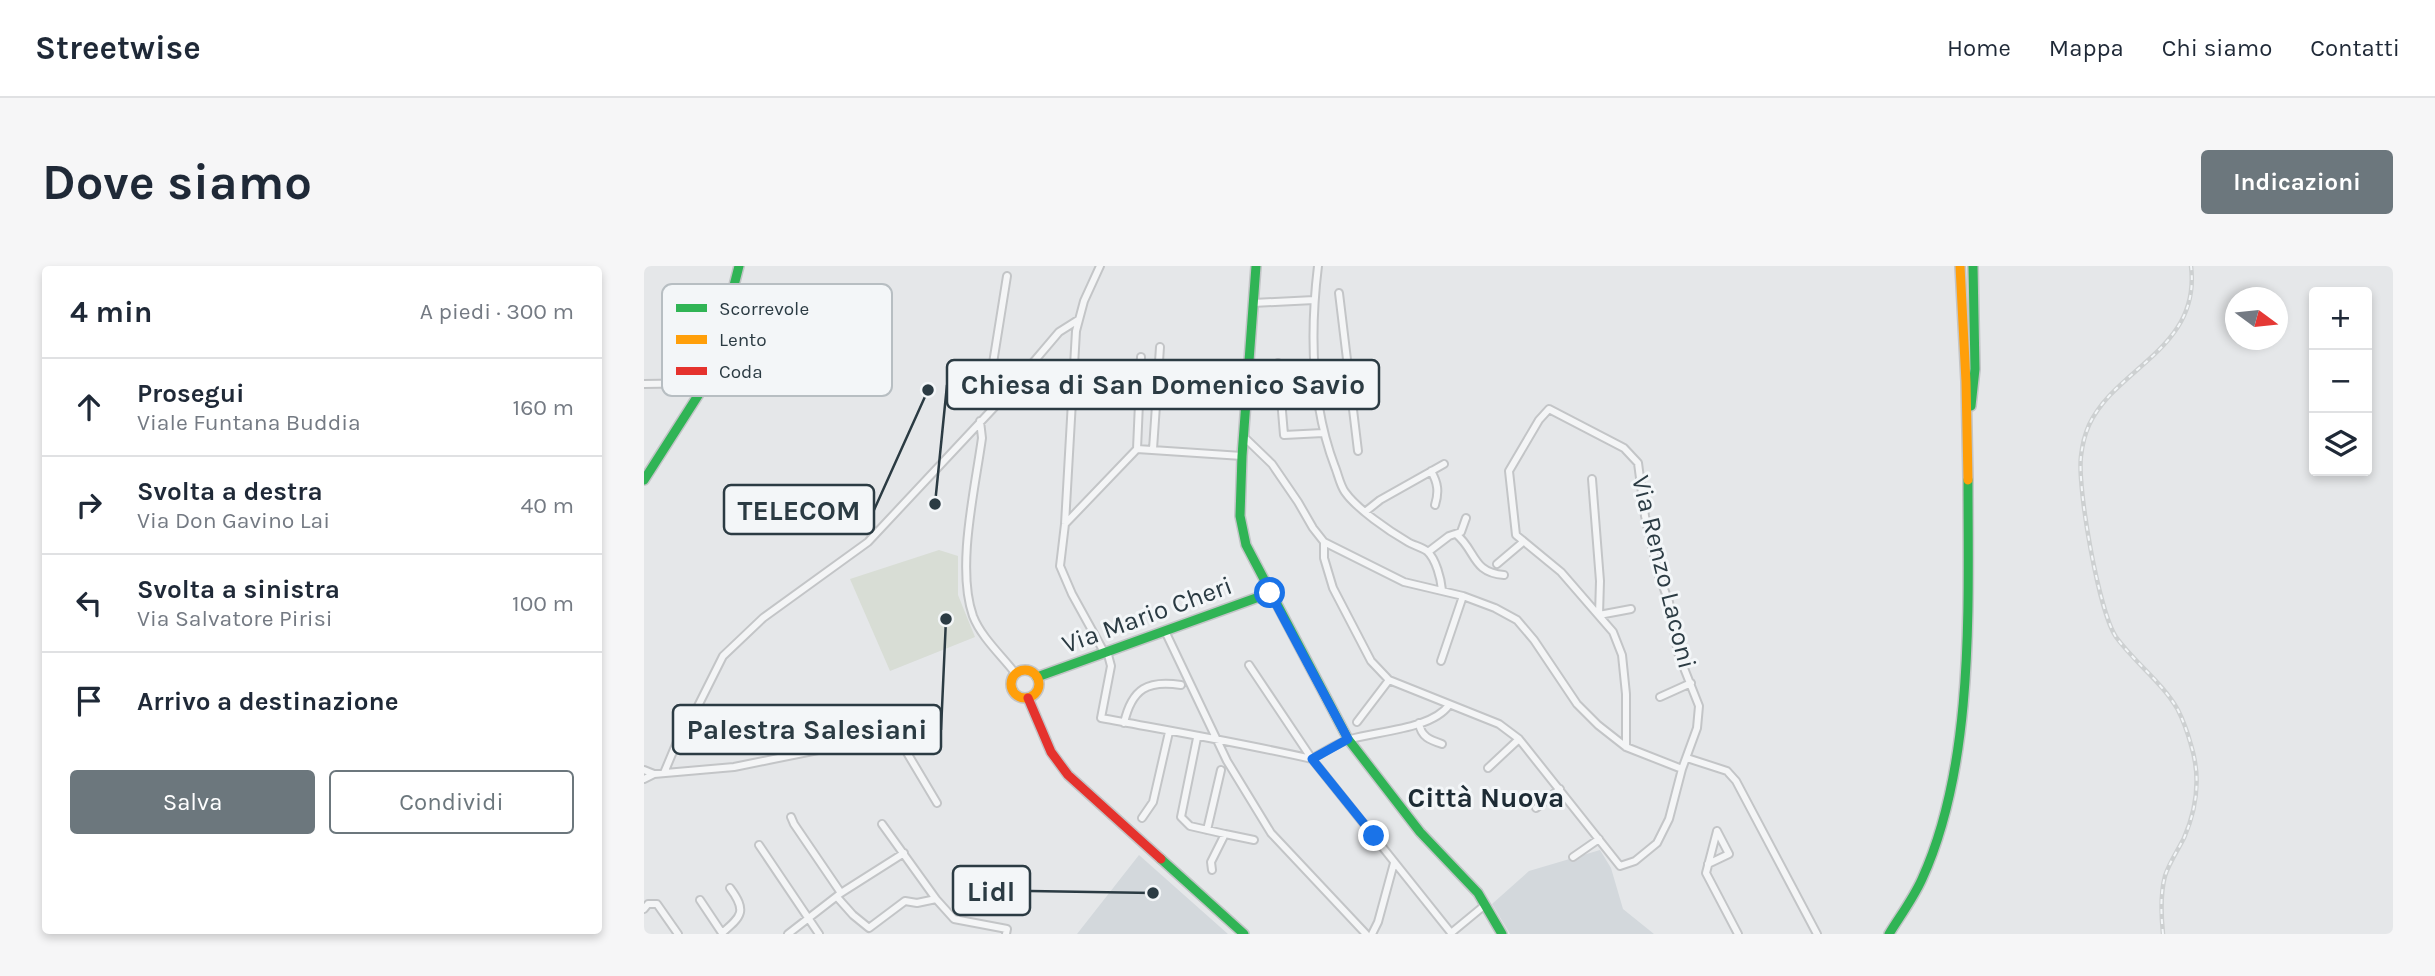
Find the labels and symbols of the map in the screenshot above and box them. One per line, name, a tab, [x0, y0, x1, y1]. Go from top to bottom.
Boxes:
legend	[662, 284, 892, 396]
north arrow	[2225, 287, 2288, 350]
text: Scorrevole	[719, 298, 809, 320]
text: Lento	[719, 329, 767, 351]
callout: Chiesa di San Domenico Savio	[947, 360, 1379, 409]
text: Coda	[719, 361, 763, 383]
text: Chiesa di San Domenico Savio	[961, 368, 1365, 401]
street label: Via Renzo Laconi	[1625, 472, 1703, 672]
callout: TELECOM	[724, 485, 874, 534]
text: TELECOM	[738, 494, 860, 527]
street label: Via Mario Cheri	[1058, 570, 1236, 660]
route start	[1254, 577, 1285, 608]
callout: Palestra Salesiani	[673, 705, 941, 754]
text: Palestra Salesiani	[687, 713, 927, 746]
district label: Città Nuova	[1408, 781, 1564, 814]
route end	[1358, 820, 1389, 851]
callout: Lidl	[953, 866, 1030, 915]
text: Lidl	[967, 875, 1015, 908]

